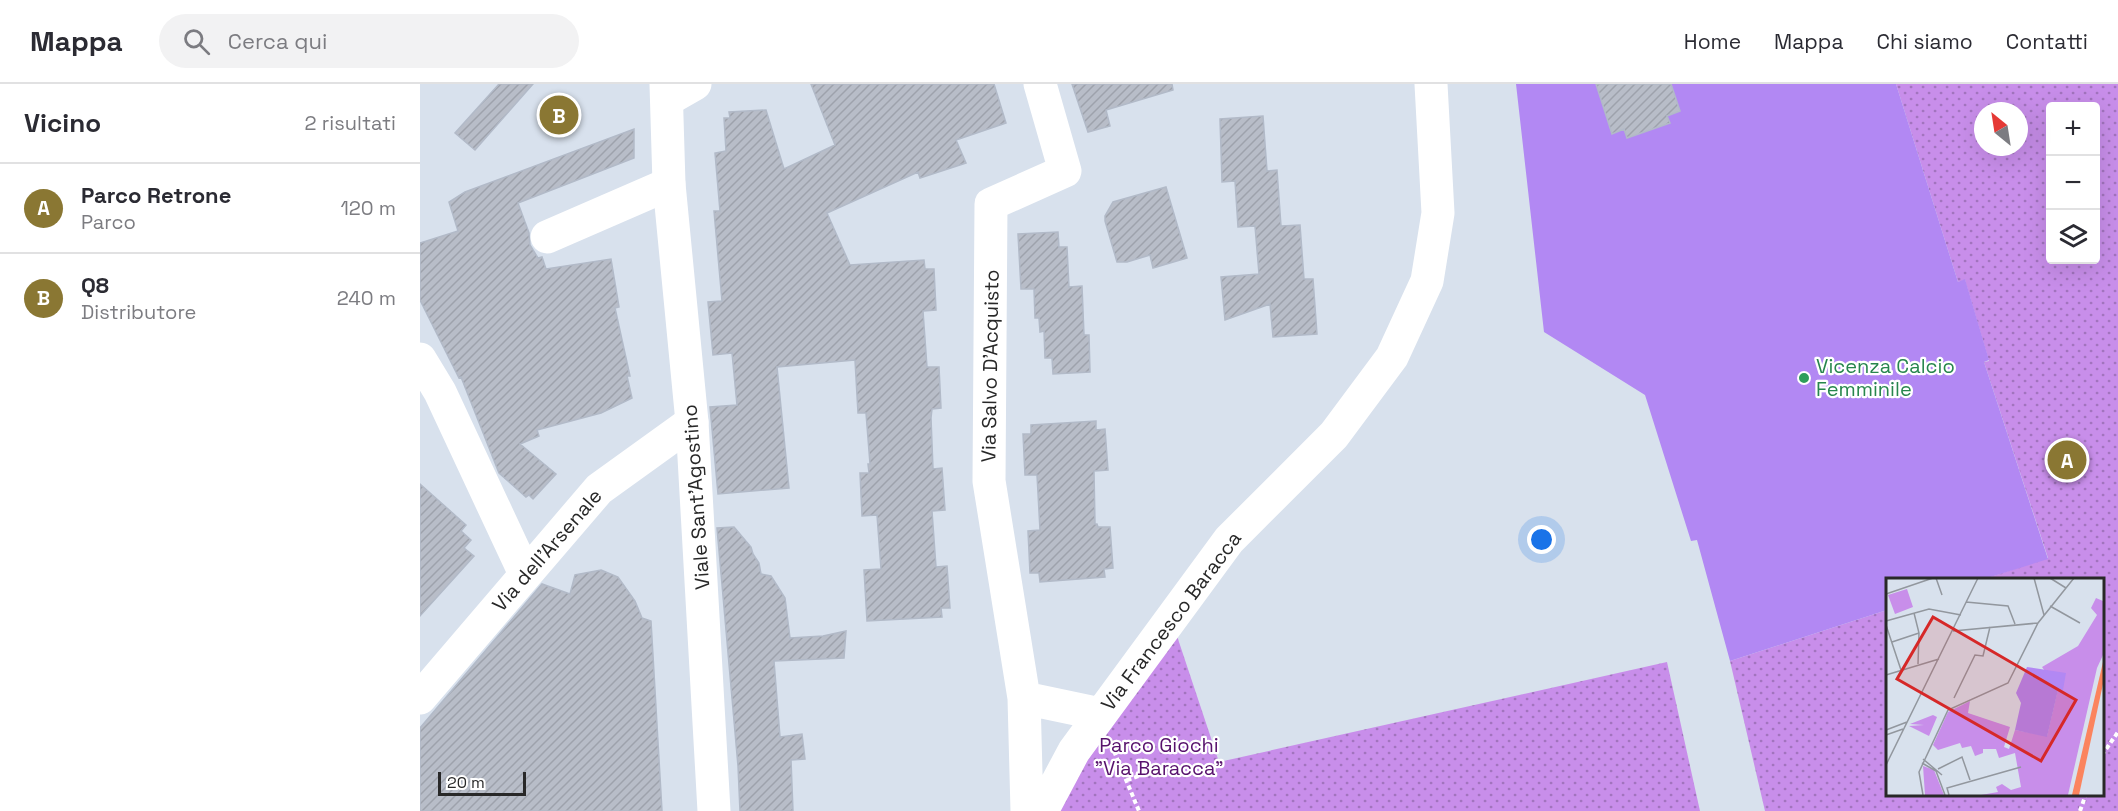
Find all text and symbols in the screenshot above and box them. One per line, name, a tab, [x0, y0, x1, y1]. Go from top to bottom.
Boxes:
search box	[159, 14, 579, 68]
text: Mappa	[30, 23, 123, 59]
icon: search	[180, 25, 213, 58]
text: Cerca qui	[228, 27, 327, 55]
text: Home	[1684, 28, 1741, 55]
text: Mappa	[1774, 28, 1843, 55]
text: Chi siamo	[1876, 28, 1973, 55]
text: Contatti	[2006, 28, 2088, 55]
pin: B	[540, 93, 578, 138]
north arrow	[1974, 102, 2028, 156]
map controls	[2046, 102, 2100, 264]
button: +	[2046, 102, 2100, 156]
text: Vicino	[24, 106, 101, 140]
text: 2 risultati	[305, 110, 396, 136]
button: −	[2046, 156, 2100, 210]
text: Parco Retrone	[81, 181, 231, 209]
text: A	[37, 195, 50, 221]
text: 120 m	[340, 195, 396, 221]
text: Parco	[81, 209, 136, 235]
button: layers	[2046, 210, 2100, 264]
street label: Via Salvo D'Acquisto	[975, 269, 1005, 463]
text: Q8	[81, 271, 109, 299]
text: B	[37, 285, 50, 311]
text: 240 m	[337, 285, 396, 311]
text: Distributore	[81, 299, 196, 325]
place label: Vicenza Calcio Femminile	[1816, 353, 1955, 402]
marker: Vicenza Calcio Femminile	[1797, 371, 1811, 385]
street label: Viale Sant'Agostino	[677, 403, 715, 591]
pin: A	[2048, 438, 2086, 482]
street label: Via dell'Arsenale	[486, 483, 608, 617]
your location	[1527, 525, 1556, 554]
street label: Via Francesco Baracca	[1095, 526, 1247, 716]
inset map	[1886, 578, 2103, 796]
park label: Parco Giochi "Via Baracca"	[1095, 732, 1223, 781]
scale bar	[438, 769, 526, 796]
text: 20 m	[447, 772, 485, 793]

